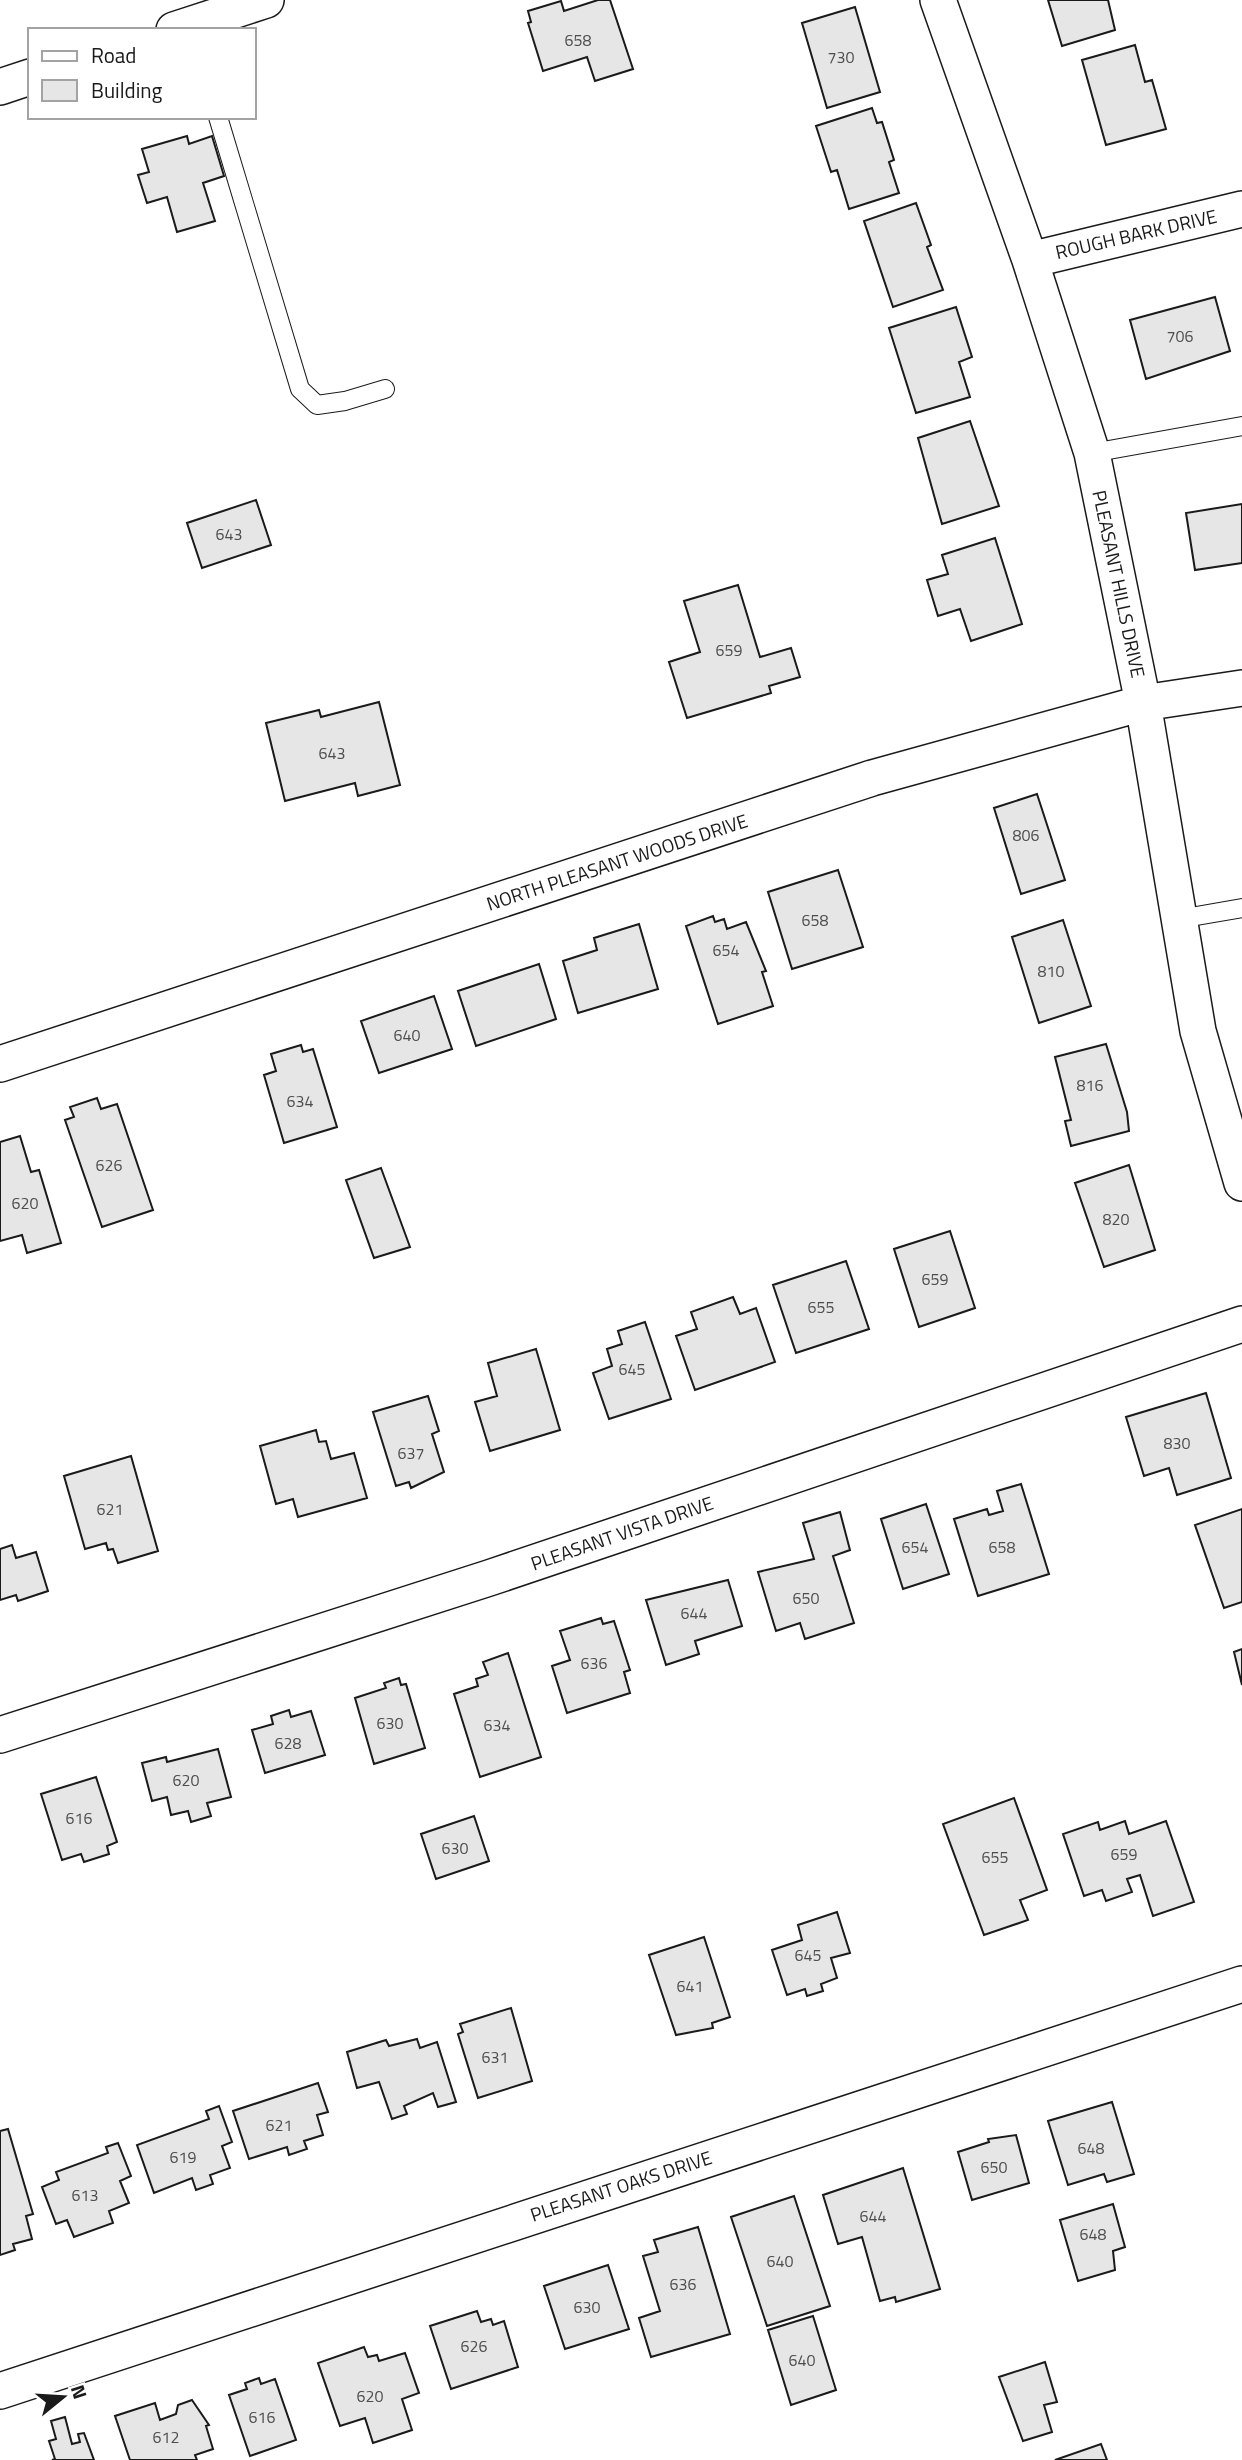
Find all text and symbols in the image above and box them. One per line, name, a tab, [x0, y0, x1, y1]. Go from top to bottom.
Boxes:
legend	[28, 28, 256, 119]
house number: 658	[565, 28, 591, 52]
text: Road	[91, 39, 136, 71]
house number: 730	[828, 45, 854, 69]
text: Building	[91, 74, 163, 106]
street label: ROUGH BARK DRIVE	[1052, 201, 1219, 266]
house number: 706	[1167, 324, 1193, 348]
street label: PLEASANT HILLS DRIVE	[1085, 488, 1154, 680]
house number: 643	[216, 522, 242, 546]
house number: 659	[716, 638, 742, 662]
house number: 643	[319, 741, 345, 765]
street label: NORTH PLEASANT WOODS DRIVE	[482, 806, 751, 918]
house number: 806	[1013, 823, 1039, 847]
house number: 658	[802, 908, 828, 932]
house number: 654	[713, 938, 739, 962]
house number: 810	[1038, 959, 1064, 983]
house number: 640	[394, 1023, 420, 1047]
house number: 816	[1077, 1073, 1103, 1097]
house number: 634	[287, 1089, 313, 1113]
house number: 626	[96, 1153, 122, 1177]
house number: 620	[12, 1191, 38, 1215]
house number: 820	[1103, 1207, 1129, 1231]
house number: 659	[922, 1267, 948, 1291]
house number: 655	[808, 1295, 834, 1319]
house number: 645	[619, 1357, 645, 1381]
house number: 830	[1164, 1431, 1190, 1455]
house number: 637	[398, 1441, 424, 1465]
street label: PLEASANT VISTA DRIVE	[527, 1488, 717, 1577]
house number: 621	[97, 1497, 123, 1521]
house number: 654	[902, 1535, 928, 1559]
house number: 658	[989, 1535, 1015, 1559]
house number: 650	[793, 1586, 819, 1610]
house number: 644	[681, 1601, 707, 1625]
house number: 636	[581, 1651, 607, 1675]
house number: 630	[377, 1711, 403, 1735]
house number: 634	[484, 1713, 510, 1737]
house number: 628	[275, 1731, 301, 1755]
house number: 620	[173, 1768, 199, 1792]
house number: 616	[66, 1806, 92, 1830]
house number: 630	[442, 1836, 468, 1860]
house number: 659	[1111, 1842, 1137, 1866]
house number: 655	[982, 1845, 1008, 1869]
house number: 645	[795, 1943, 821, 1967]
house number: 641	[677, 1974, 703, 1998]
house number: 631	[482, 2045, 508, 2069]
house number: 621	[266, 2113, 292, 2137]
house number: 648	[1078, 2136, 1104, 2160]
street label: PLEASANT OAKS DRIVE	[526, 2142, 716, 2229]
house number: 619	[170, 2145, 196, 2169]
house number: 650	[981, 2155, 1007, 2179]
house number: 613	[72, 2183, 98, 2207]
house number: 644	[860, 2204, 886, 2228]
house number: 648	[1080, 2222, 1106, 2246]
house number: 640	[767, 2249, 793, 2273]
house number: 636	[670, 2272, 696, 2296]
house number: 630	[574, 2295, 600, 2319]
house number: 626	[461, 2334, 487, 2358]
house number: 640	[789, 2348, 815, 2372]
north arrow	[28, 2362, 98, 2432]
text: N	[64, 2381, 95, 2402]
house number: 620	[357, 2384, 383, 2408]
house number: 616	[249, 2405, 275, 2429]
house number: 612	[153, 2425, 179, 2449]

